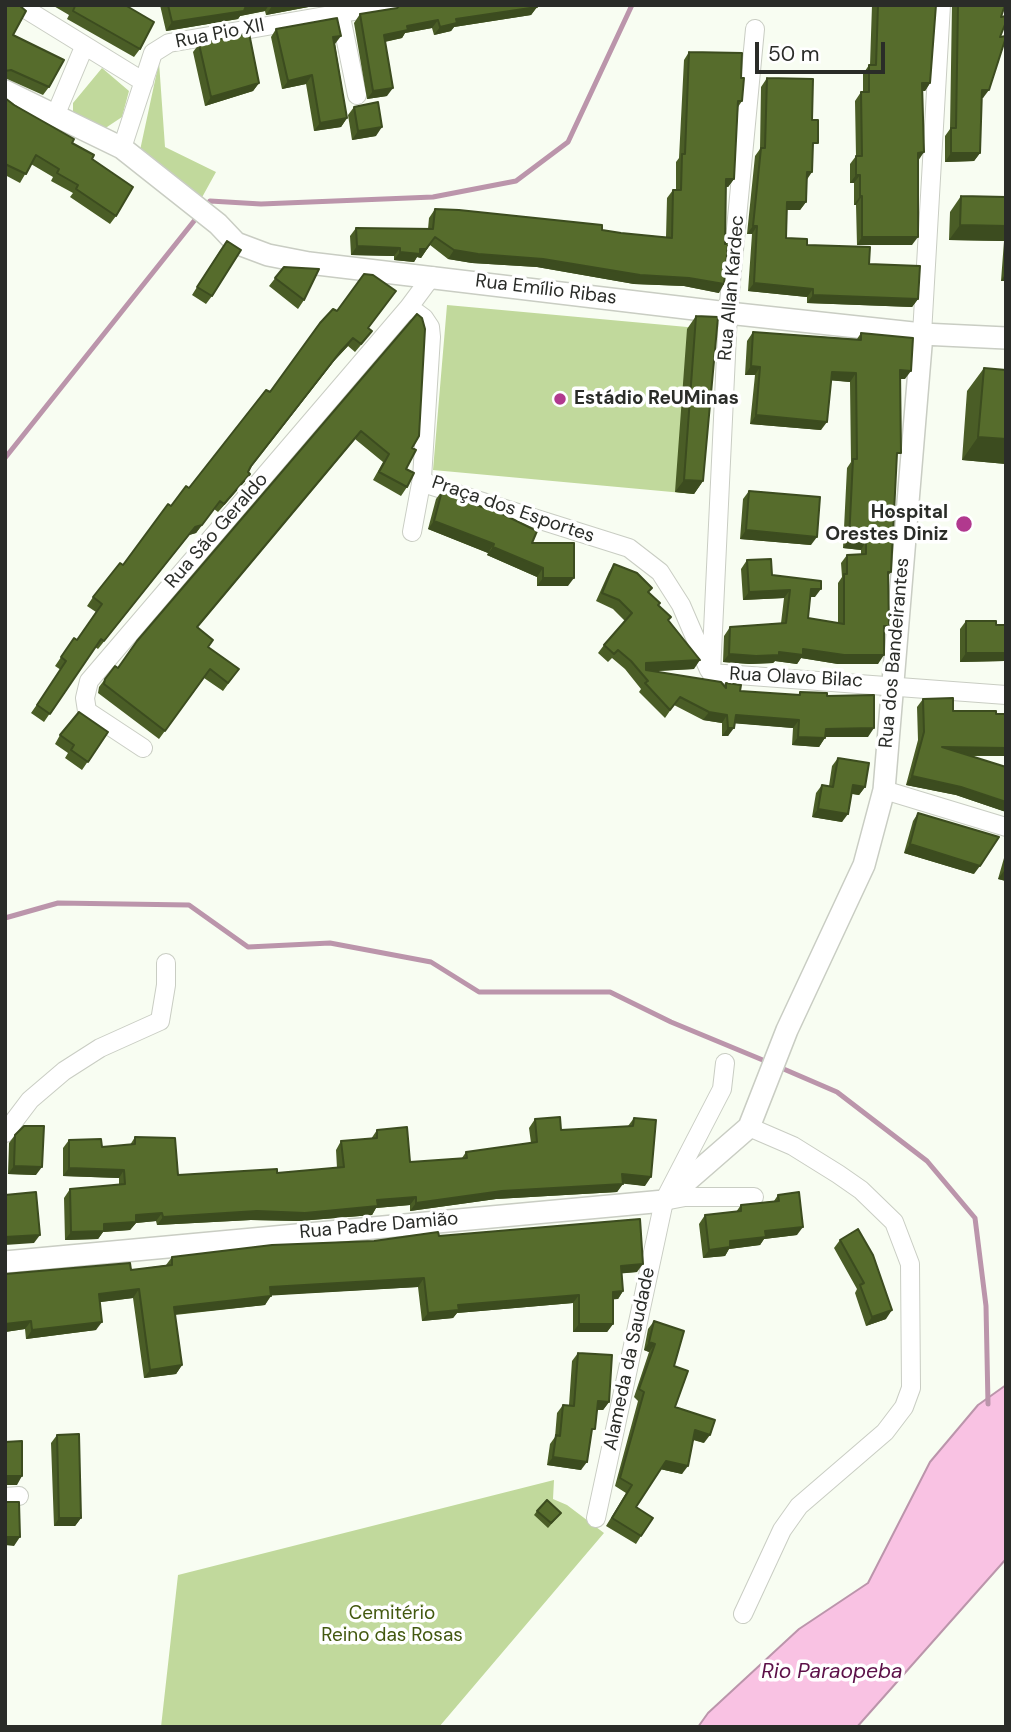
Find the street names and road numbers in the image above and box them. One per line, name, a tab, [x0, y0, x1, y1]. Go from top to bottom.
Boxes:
street label: Rua Pio XII	[174, 14, 266, 54]
street label: Rua Allan Kardec	[714, 214, 750, 362]
street label: Rua Emílio Ribas	[474, 270, 618, 310]
street label: Rua São Geraldo	[161, 469, 273, 593]
street label: Praça dos Esportes	[429, 471, 597, 549]
street label: Rua dos Bandeirantes	[875, 557, 915, 749]
street label: Rua Olavo Bilac	[729, 663, 863, 693]
street label: Rua Padre Damião	[299, 1208, 459, 1244]
street label: Alameda da Saudade	[599, 1265, 661, 1453]

